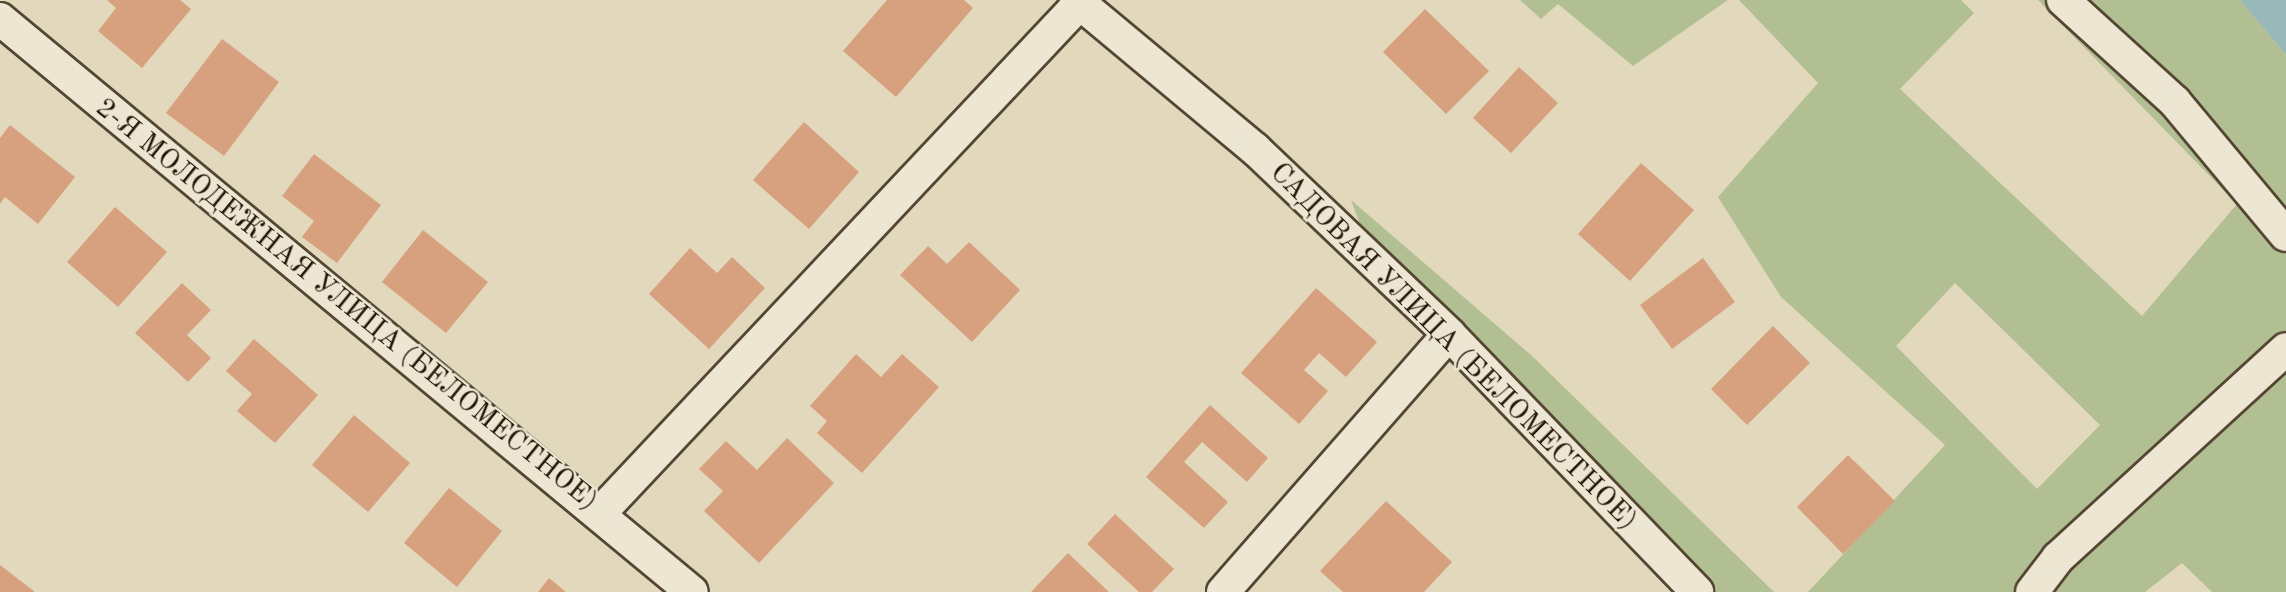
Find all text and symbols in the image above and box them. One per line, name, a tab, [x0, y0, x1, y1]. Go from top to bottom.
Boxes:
street label: 2-Я МОЛОДЕЖНАЯ УЛИЦА (БЕЛОМЕСТНОЕ)	[88, 92, 604, 518]
street label: САДОВАЯ УЛИЦА (БЕЛОМЕСТНОЕ)	[1262, 156, 1644, 538]

